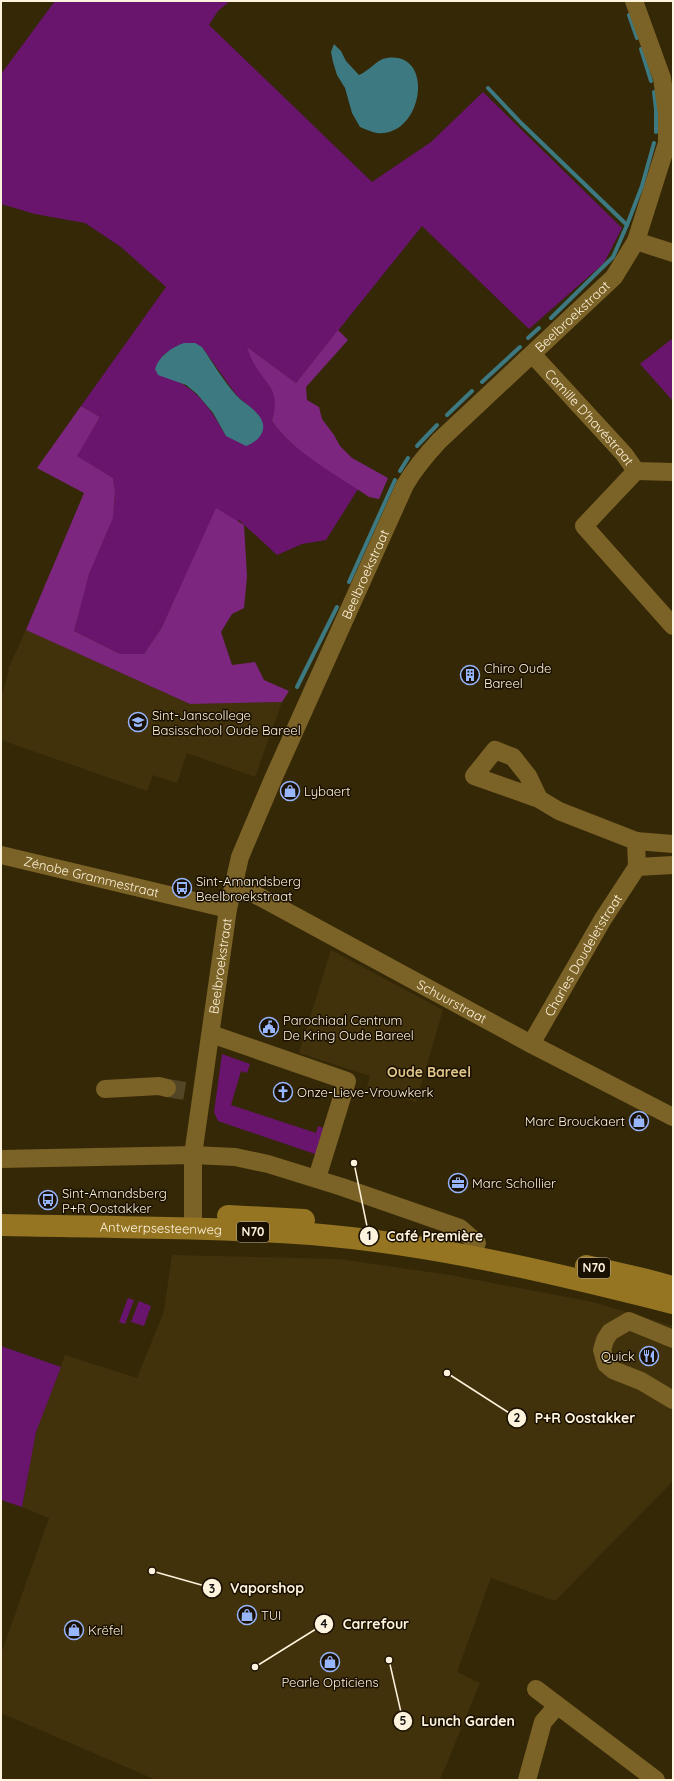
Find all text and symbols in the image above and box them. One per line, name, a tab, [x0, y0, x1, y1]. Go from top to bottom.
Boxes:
street label: Beelbroekstraat	[531, 277, 613, 355]
street label: Camille D'havéstraat	[542, 366, 637, 468]
street label: Beelbroekstraat	[338, 527, 392, 622]
place label: Chiro Oude Bareel	[484, 660, 551, 691]
building icon: Chiro Oude Bareel	[459, 664, 481, 686]
place label: Sint-Janscollege Basisschool Oude Bareel	[152, 707, 301, 738]
school or university icon: Sint-Janscollege Basisschool Oude Bareel	[127, 711, 149, 733]
shop icon: Lybaert	[279, 780, 301, 802]
place label: Lybaert	[304, 783, 351, 799]
street label: Zénobe Grammestraat	[22, 853, 161, 900]
place label: Sint-Amandsberg Beelbroekstraat	[196, 873, 301, 904]
bus stop icon: Sint-Amandsberg Beelbroekstraat	[171, 877, 193, 899]
street label: Charles Doudeletstraat	[541, 891, 625, 1019]
street label: Beelbroekstraat	[205, 917, 235, 1015]
street label: Schuurstraat	[414, 976, 490, 1027]
place label: Parochiaal Centrum De Kring Oude Bareel	[283, 1012, 414, 1043]
public building icon: Parochiaal Centrum De Kring Oude Bareel	[258, 1016, 280, 1038]
district label: Oude Bareel	[387, 1063, 471, 1081]
church icon: Onze-Lieve-Vrouwkerk	[272, 1081, 294, 1103]
place label: Onze-Lieve-Vrouwkerk	[297, 1084, 433, 1100]
shop icon: Marc Brouckaert	[628, 1110, 650, 1132]
place label: Marc Brouckaert	[525, 1113, 625, 1129]
office icon: Marc Schollier	[447, 1172, 469, 1194]
place label: Marc Schollier	[472, 1175, 556, 1191]
place label: Sint-Amandsberg P+R Oostakker	[62, 1185, 167, 1216]
bus stop icon: Sint-Amandsberg P+R Oostakker	[37, 1189, 59, 1211]
street label: Antwerpsesteenweg	[100, 1219, 222, 1237]
road number: N70	[237, 1222, 269, 1242]
callout: Café Première	[359, 1223, 491, 1249]
text: Café Première	[387, 1227, 483, 1245]
text: 1	[367, 1228, 371, 1243]
road number: N70	[578, 1258, 610, 1278]
restaurant icon: Quick	[638, 1345, 660, 1367]
place label: Quick	[601, 1348, 635, 1364]
callout: P+R Oostakker	[507, 1405, 644, 1431]
text: P+R Oostakker	[535, 1409, 635, 1427]
text: 2	[514, 1410, 521, 1425]
callout: Vaporshop	[202, 1575, 312, 1601]
text: Vaporshop	[230, 1579, 304, 1597]
text: 3	[209, 1581, 215, 1596]
shop icon: TUI	[236, 1604, 258, 1626]
place label: TUI	[261, 1607, 281, 1623]
callout: Carrefour	[314, 1611, 417, 1637]
text: Carrefour	[343, 1615, 409, 1633]
text: 4	[320, 1616, 328, 1631]
shop icon: Krëfel	[63, 1619, 85, 1641]
place label: Krëfel	[88, 1622, 123, 1638]
shop icon: Pearle Opticiens	[319, 1651, 341, 1673]
place label: Pearle Opticiens	[281, 1674, 379, 1690]
callout: Lunch Garden	[393, 1708, 523, 1734]
text: Lunch Garden	[421, 1712, 515, 1730]
text: 5	[400, 1713, 407, 1728]

